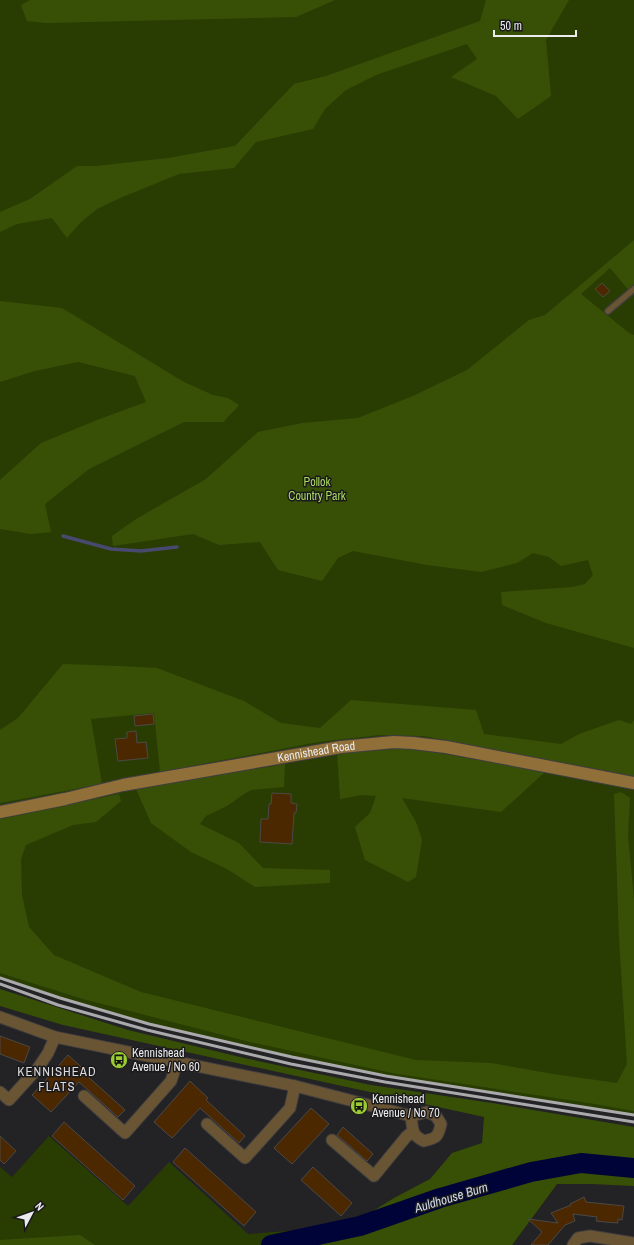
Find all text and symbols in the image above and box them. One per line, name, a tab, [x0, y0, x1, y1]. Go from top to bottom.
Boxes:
scale bar	[494, 12, 576, 38]
text: 50 m	[500, 18, 522, 34]
park label: Pollok Country Park	[288, 474, 346, 504]
street label: Kennishead Road	[276, 738, 356, 766]
place label: Kennishead Avenue / No 60	[131, 1045, 200, 1075]
bus stop icon: Kennishead Avenue / No 60	[109, 1050, 129, 1070]
district label: KENNISHEAD FLATS	[17, 1063, 97, 1095]
place label: Kennishead Avenue / No 70	[371, 1091, 440, 1121]
bus stop icon: Kennishead Avenue / No 70	[349, 1096, 369, 1116]
water label: Auldhouse Burn	[411, 1178, 490, 1217]
north arrow	[12, 1193, 52, 1233]
text: N	[32, 1199, 47, 1213]

